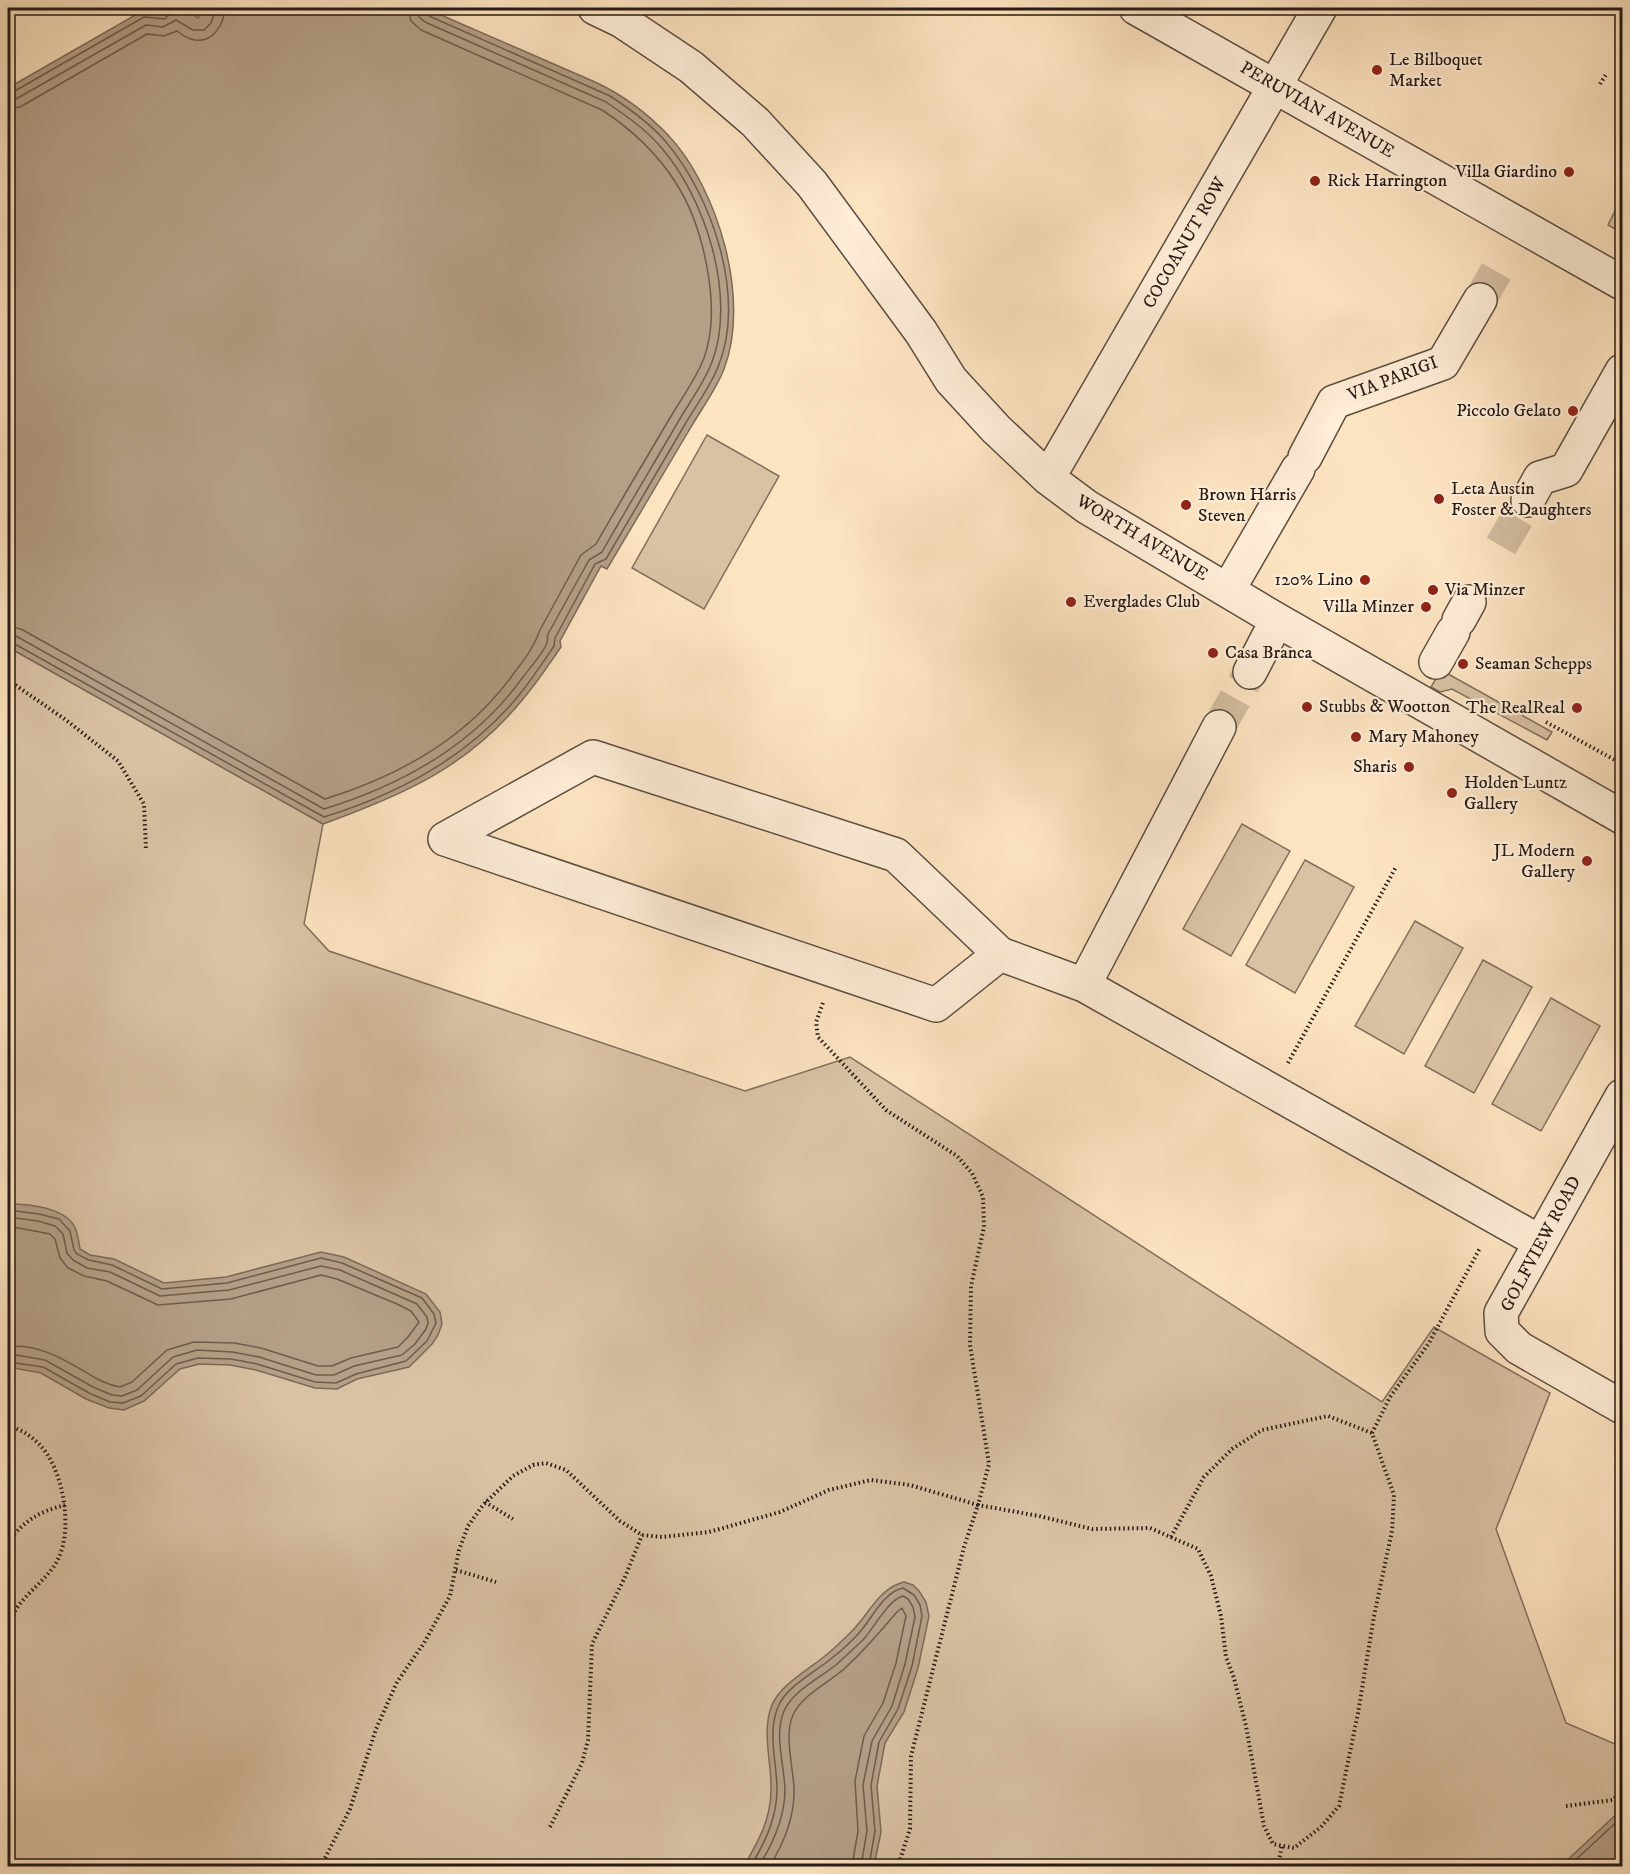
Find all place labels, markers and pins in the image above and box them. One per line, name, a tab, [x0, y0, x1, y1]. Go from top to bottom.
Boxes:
place label: Le Bilboquet Market	[1389, 49, 1483, 92]
marker: Le Bilboquet Market	[1370, 63, 1384, 77]
place label: Villa Giardino	[1455, 161, 1557, 183]
marker: Villa Giardino	[1562, 165, 1576, 179]
place label: Rick Harrington	[1327, 170, 1448, 192]
marker: Rick Harrington	[1308, 174, 1322, 188]
place label: Piccolo Gelato	[1456, 400, 1561, 422]
marker: Piccolo Gelato	[1566, 404, 1580, 418]
place label: Leta Austin Foster & Daughters	[1451, 478, 1591, 521]
place label: Brown Harris Steven	[1198, 484, 1296, 527]
marker: Leta Austin Foster & Daughters	[1432, 492, 1446, 506]
marker: Brown Harris Steven	[1179, 498, 1193, 512]
place label: 120% Lino	[1275, 569, 1353, 591]
marker: 120% Lino	[1358, 573, 1372, 587]
place label: Via Minzer	[1444, 579, 1525, 601]
marker: Via Minzer	[1426, 583, 1440, 597]
place label: Everglades Club	[1083, 591, 1200, 613]
marker: Everglades Club	[1064, 595, 1078, 609]
place label: Villa Minzer	[1322, 596, 1414, 618]
marker: Villa Minzer	[1419, 600, 1433, 614]
place label: Casa Branca	[1225, 642, 1313, 664]
marker: Casa Branca	[1206, 646, 1220, 660]
place label: Seaman Schepps	[1475, 653, 1592, 675]
marker: Seaman Schepps	[1456, 657, 1470, 671]
place label: Stubbs & Wootton	[1319, 696, 1451, 718]
place label: The RealReal	[1466, 697, 1566, 719]
marker: Stubbs & Wootton	[1300, 700, 1314, 714]
marker: The RealReal	[1570, 701, 1584, 715]
place label: Mary Mahoney	[1368, 726, 1479, 748]
marker: Mary Mahoney	[1349, 730, 1363, 744]
place label: Sharis	[1353, 756, 1397, 778]
marker: Sharis	[1402, 760, 1416, 774]
place label: Holden Luntz Gallery	[1464, 772, 1567, 815]
marker: Holden Luntz Gallery	[1445, 786, 1459, 800]
place label: JL Modern Gallery	[1491, 840, 1576, 883]
marker: JL Modern Gallery	[1580, 854, 1594, 868]

